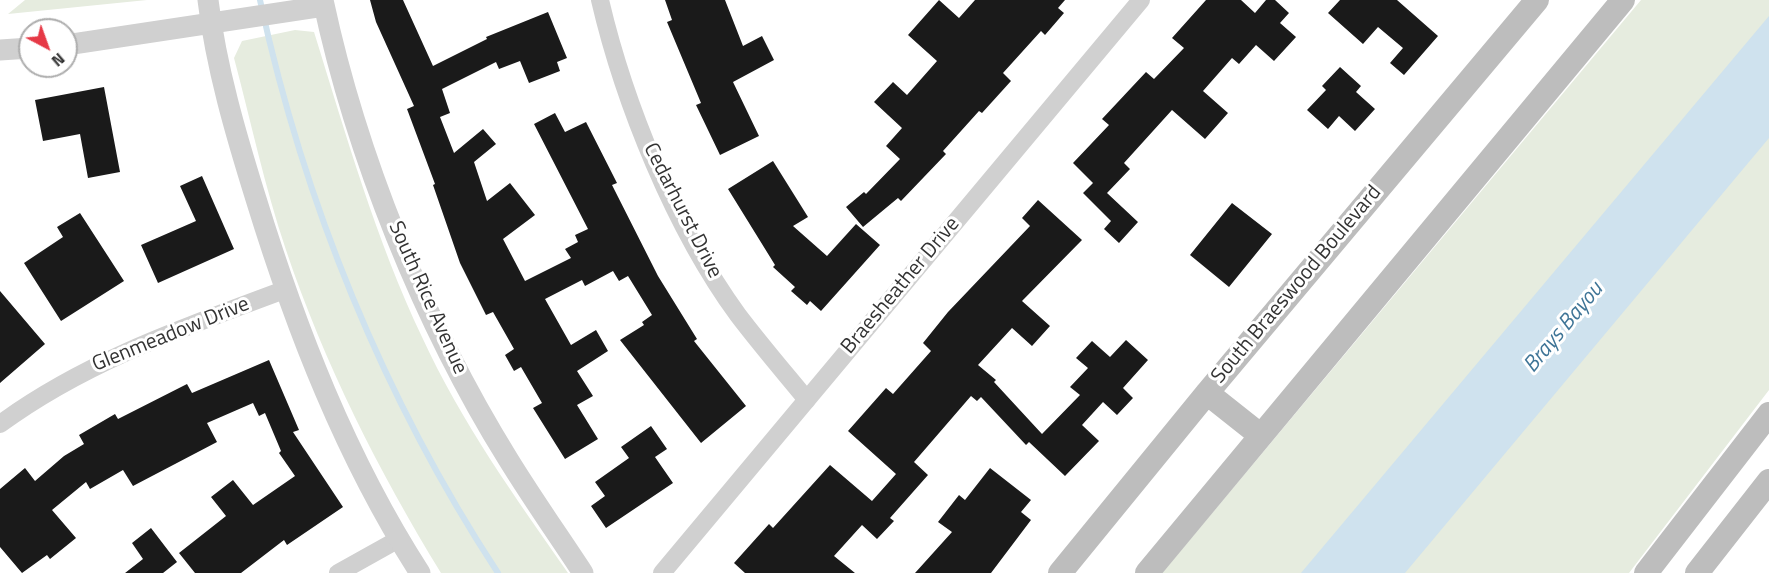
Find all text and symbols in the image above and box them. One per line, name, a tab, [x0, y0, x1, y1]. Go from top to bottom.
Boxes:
north arrow	[18, 18, 78, 78]
text: N	[46, 47, 71, 73]
street label: Cedarhurst Drive	[637, 139, 727, 283]
street label: South Braeswood Boulevard	[1207, 181, 1387, 389]
street label: Braesheather Drive	[837, 213, 965, 359]
street label: South Rice Avenue	[382, 218, 472, 378]
water label: Brays Bayou	[1519, 278, 1609, 378]
street label: Glenmeadow Drive	[89, 292, 253, 378]

